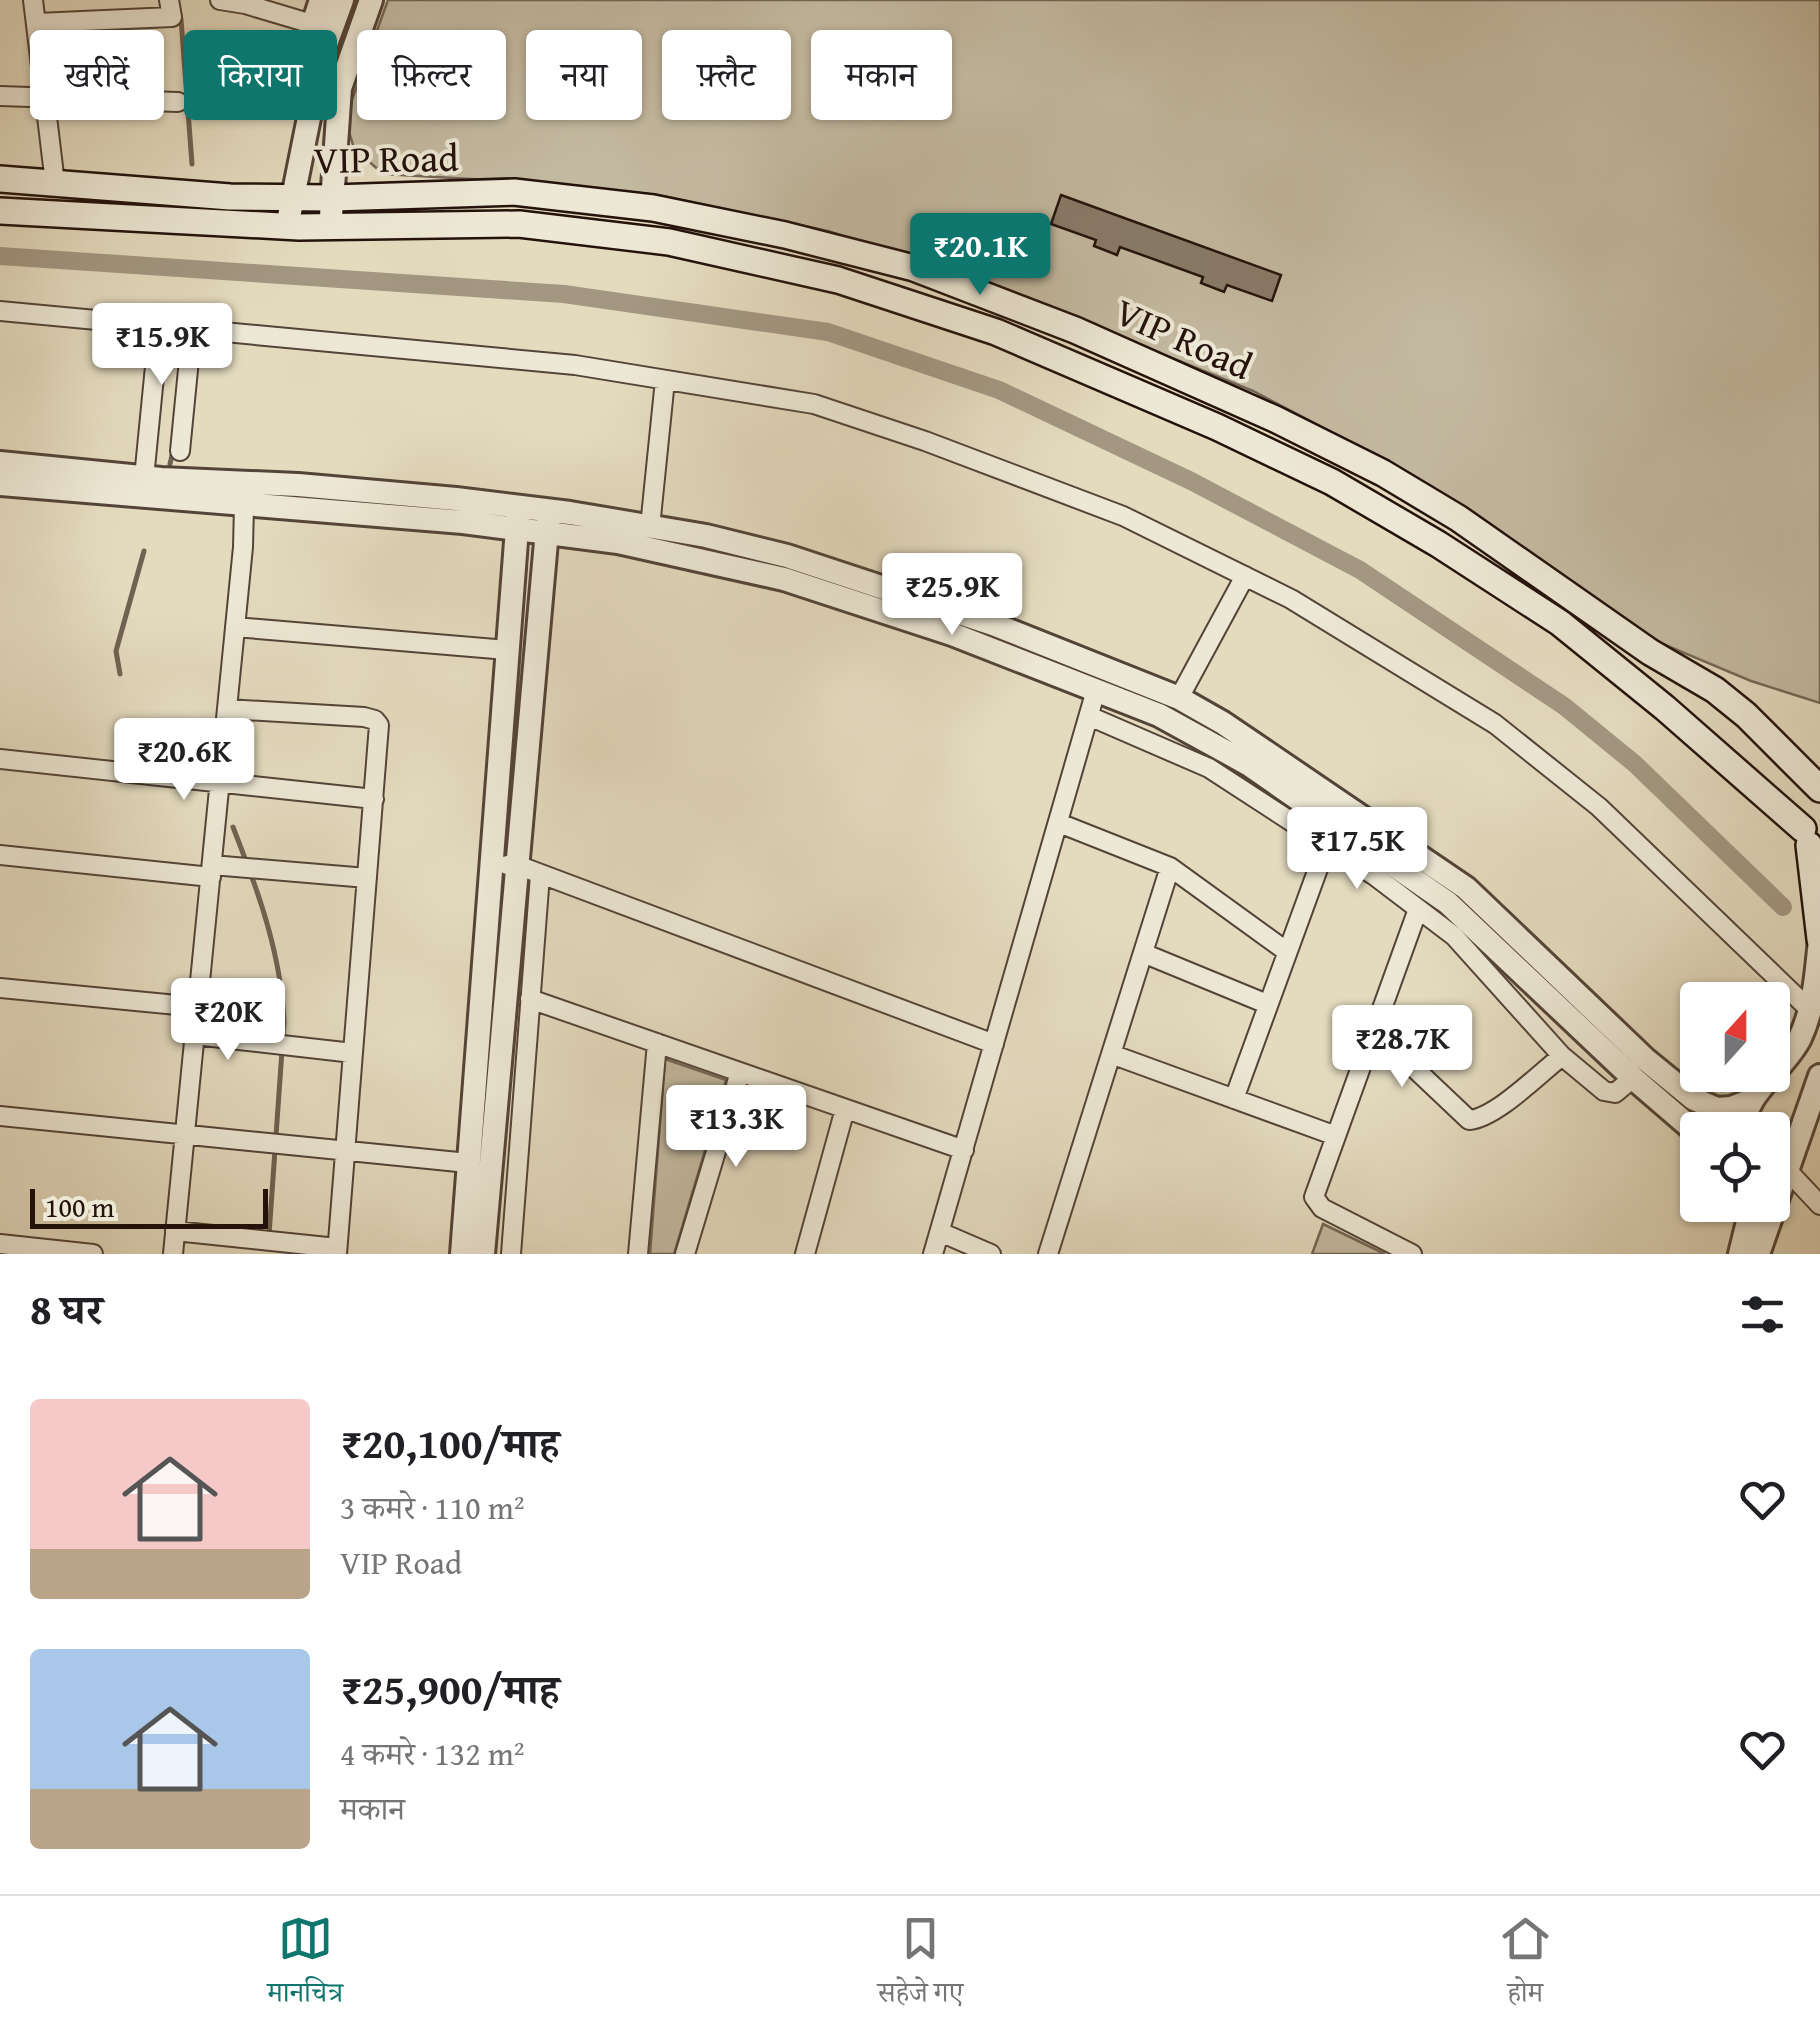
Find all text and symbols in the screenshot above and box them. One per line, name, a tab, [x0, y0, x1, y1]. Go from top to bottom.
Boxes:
chip: खरीदें	[30, 30, 164, 120]
chip: किराया	[184, 30, 337, 120]
chip: फ़िल्टर	[357, 30, 506, 120]
chip: नया	[526, 30, 642, 120]
chip: फ़्लैट	[662, 30, 791, 120]
chip: मकान	[811, 30, 952, 120]
street label: VIP Road	[313, 129, 460, 187]
pin: ₹20.1K	[899, 213, 1061, 298]
text: ₹20.1K	[932, 222, 1028, 269]
street label: VIP Road	[1106, 283, 1262, 393]
pin: ₹15.9K	[81, 303, 243, 388]
text: ₹15.9K	[114, 312, 210, 359]
pin: ₹25.9K	[871, 553, 1033, 638]
text: ₹25.9K	[904, 562, 1000, 609]
pin: ₹20.6K	[103, 718, 265, 803]
text: ₹20.6K	[136, 727, 232, 774]
pin: ₹17.5K	[1276, 807, 1438, 892]
text: ₹17.5K	[1309, 816, 1405, 863]
pin: ₹20K	[169, 978, 287, 1063]
north arrow	[1680, 982, 1790, 1092]
map controls	[1680, 982, 1790, 1222]
text: ₹20K	[193, 987, 263, 1034]
pin: ₹28.7K	[1321, 1005, 1483, 1090]
text: ₹28.7K	[1354, 1014, 1450, 1061]
pin: ₹13.3K	[655, 1085, 817, 1170]
text: ₹13.3K	[688, 1094, 784, 1141]
button: locate	[1680, 1112, 1790, 1222]
scale bar	[30, 1184, 268, 1228]
text: 100 m	[45, 1186, 114, 1227]
text: 8 घर	[30, 1278, 103, 1339]
icon: filters	[1735, 1287, 1790, 1342]
text: ₹20,100/माह	[340, 1412, 559, 1473]
icon: home	[110, 1439, 230, 1559]
icon: heart	[1735, 1472, 1790, 1527]
text: 3 कमरे · 110 m²	[340, 1484, 525, 1531]
text: VIP Road	[340, 1539, 462, 1586]
text: ₹25,900/माह	[340, 1658, 559, 1719]
icon: home	[110, 1689, 230, 1809]
icon: heart	[1735, 1722, 1790, 1777]
text: 4 कमरे · 132 m²	[340, 1730, 525, 1777]
text: मकान	[340, 1785, 405, 1832]
tab: मानचित्र	[267, 1911, 343, 2020]
tab: सहेजे गए	[878, 1911, 963, 2020]
tab: होम	[1498, 1911, 1553, 2020]

